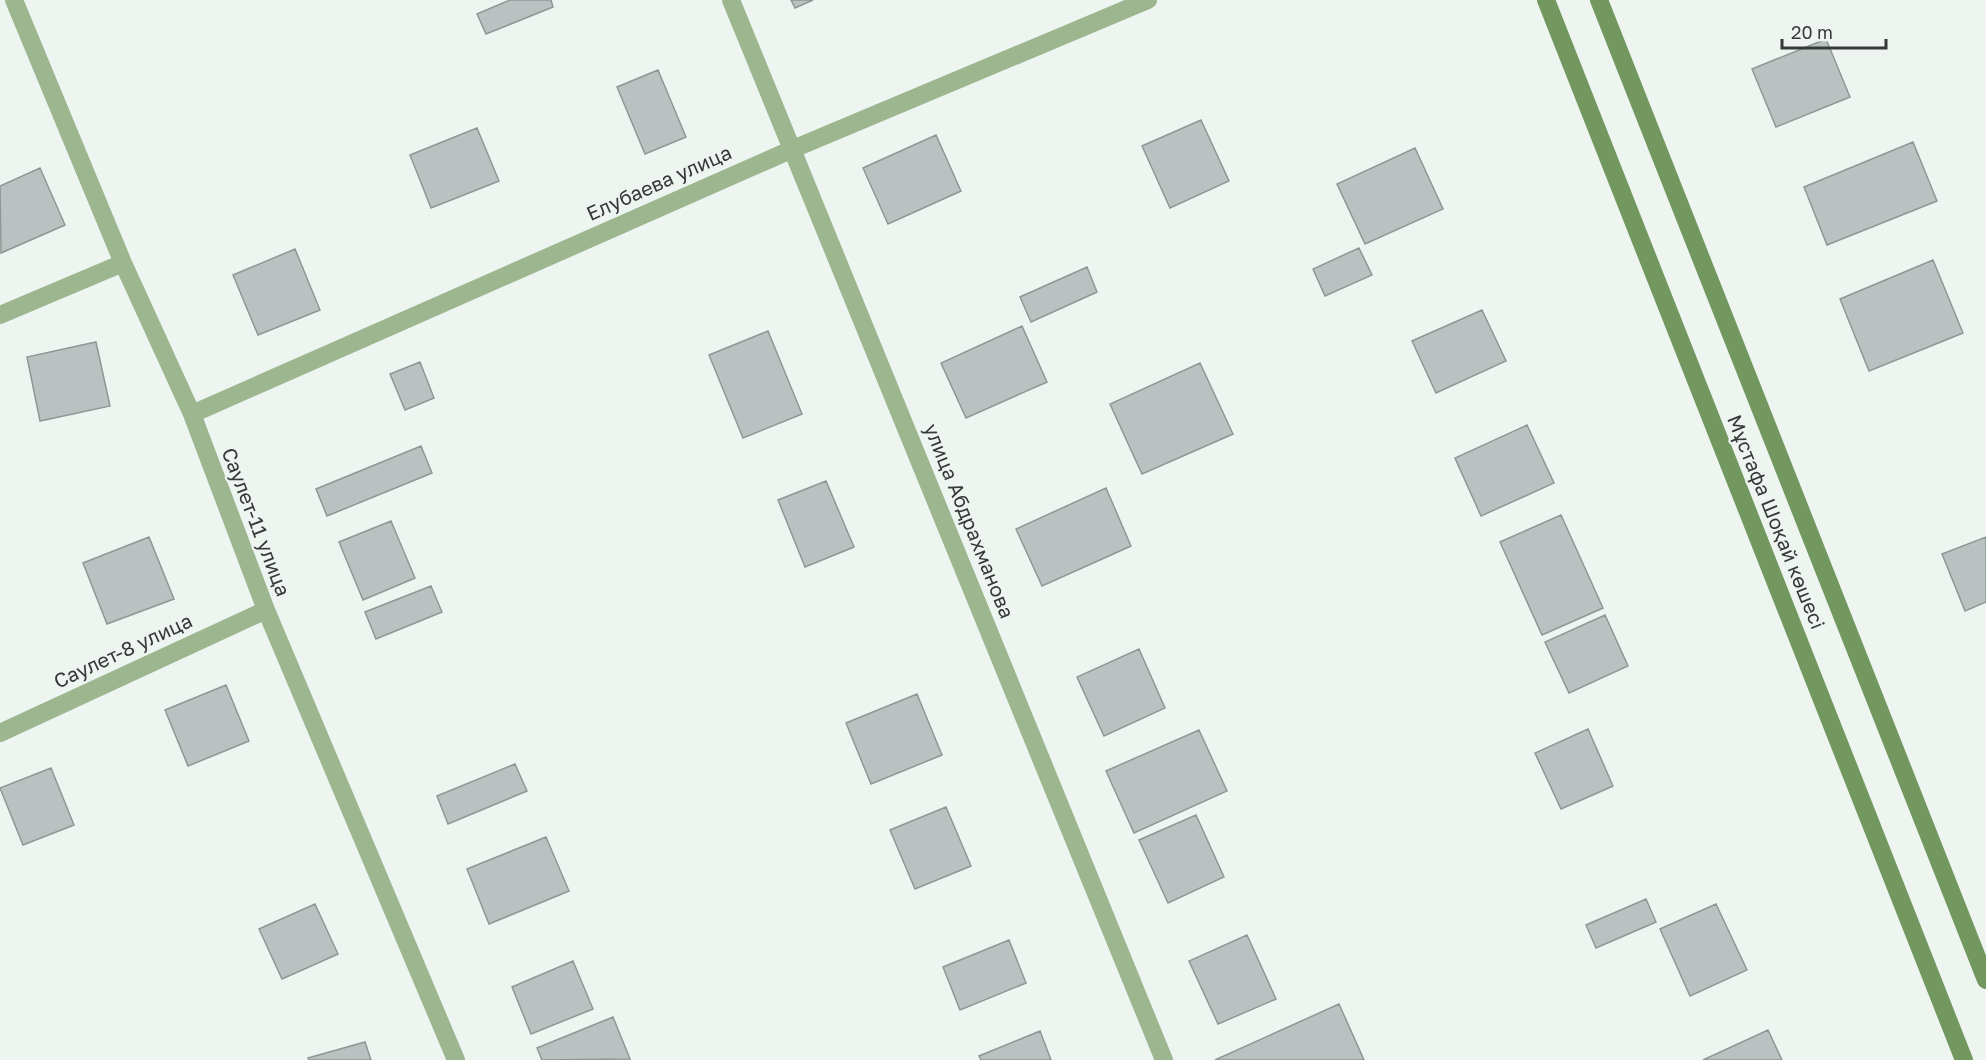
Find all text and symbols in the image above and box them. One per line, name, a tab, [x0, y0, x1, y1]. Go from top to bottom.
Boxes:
scale bar	[1782, 12, 1886, 50]
text: 20 m	[1791, 21, 1833, 43]
street label: Елубаева улица	[582, 139, 735, 225]
street label: Мұстафа Шоқай көшесі	[1722, 411, 1831, 633]
street label: улица Абдрахманова	[920, 420, 1020, 621]
street label: Саулет-11 улица	[218, 444, 296, 599]
street label: Саулет-8 улица	[50, 608, 196, 693]

